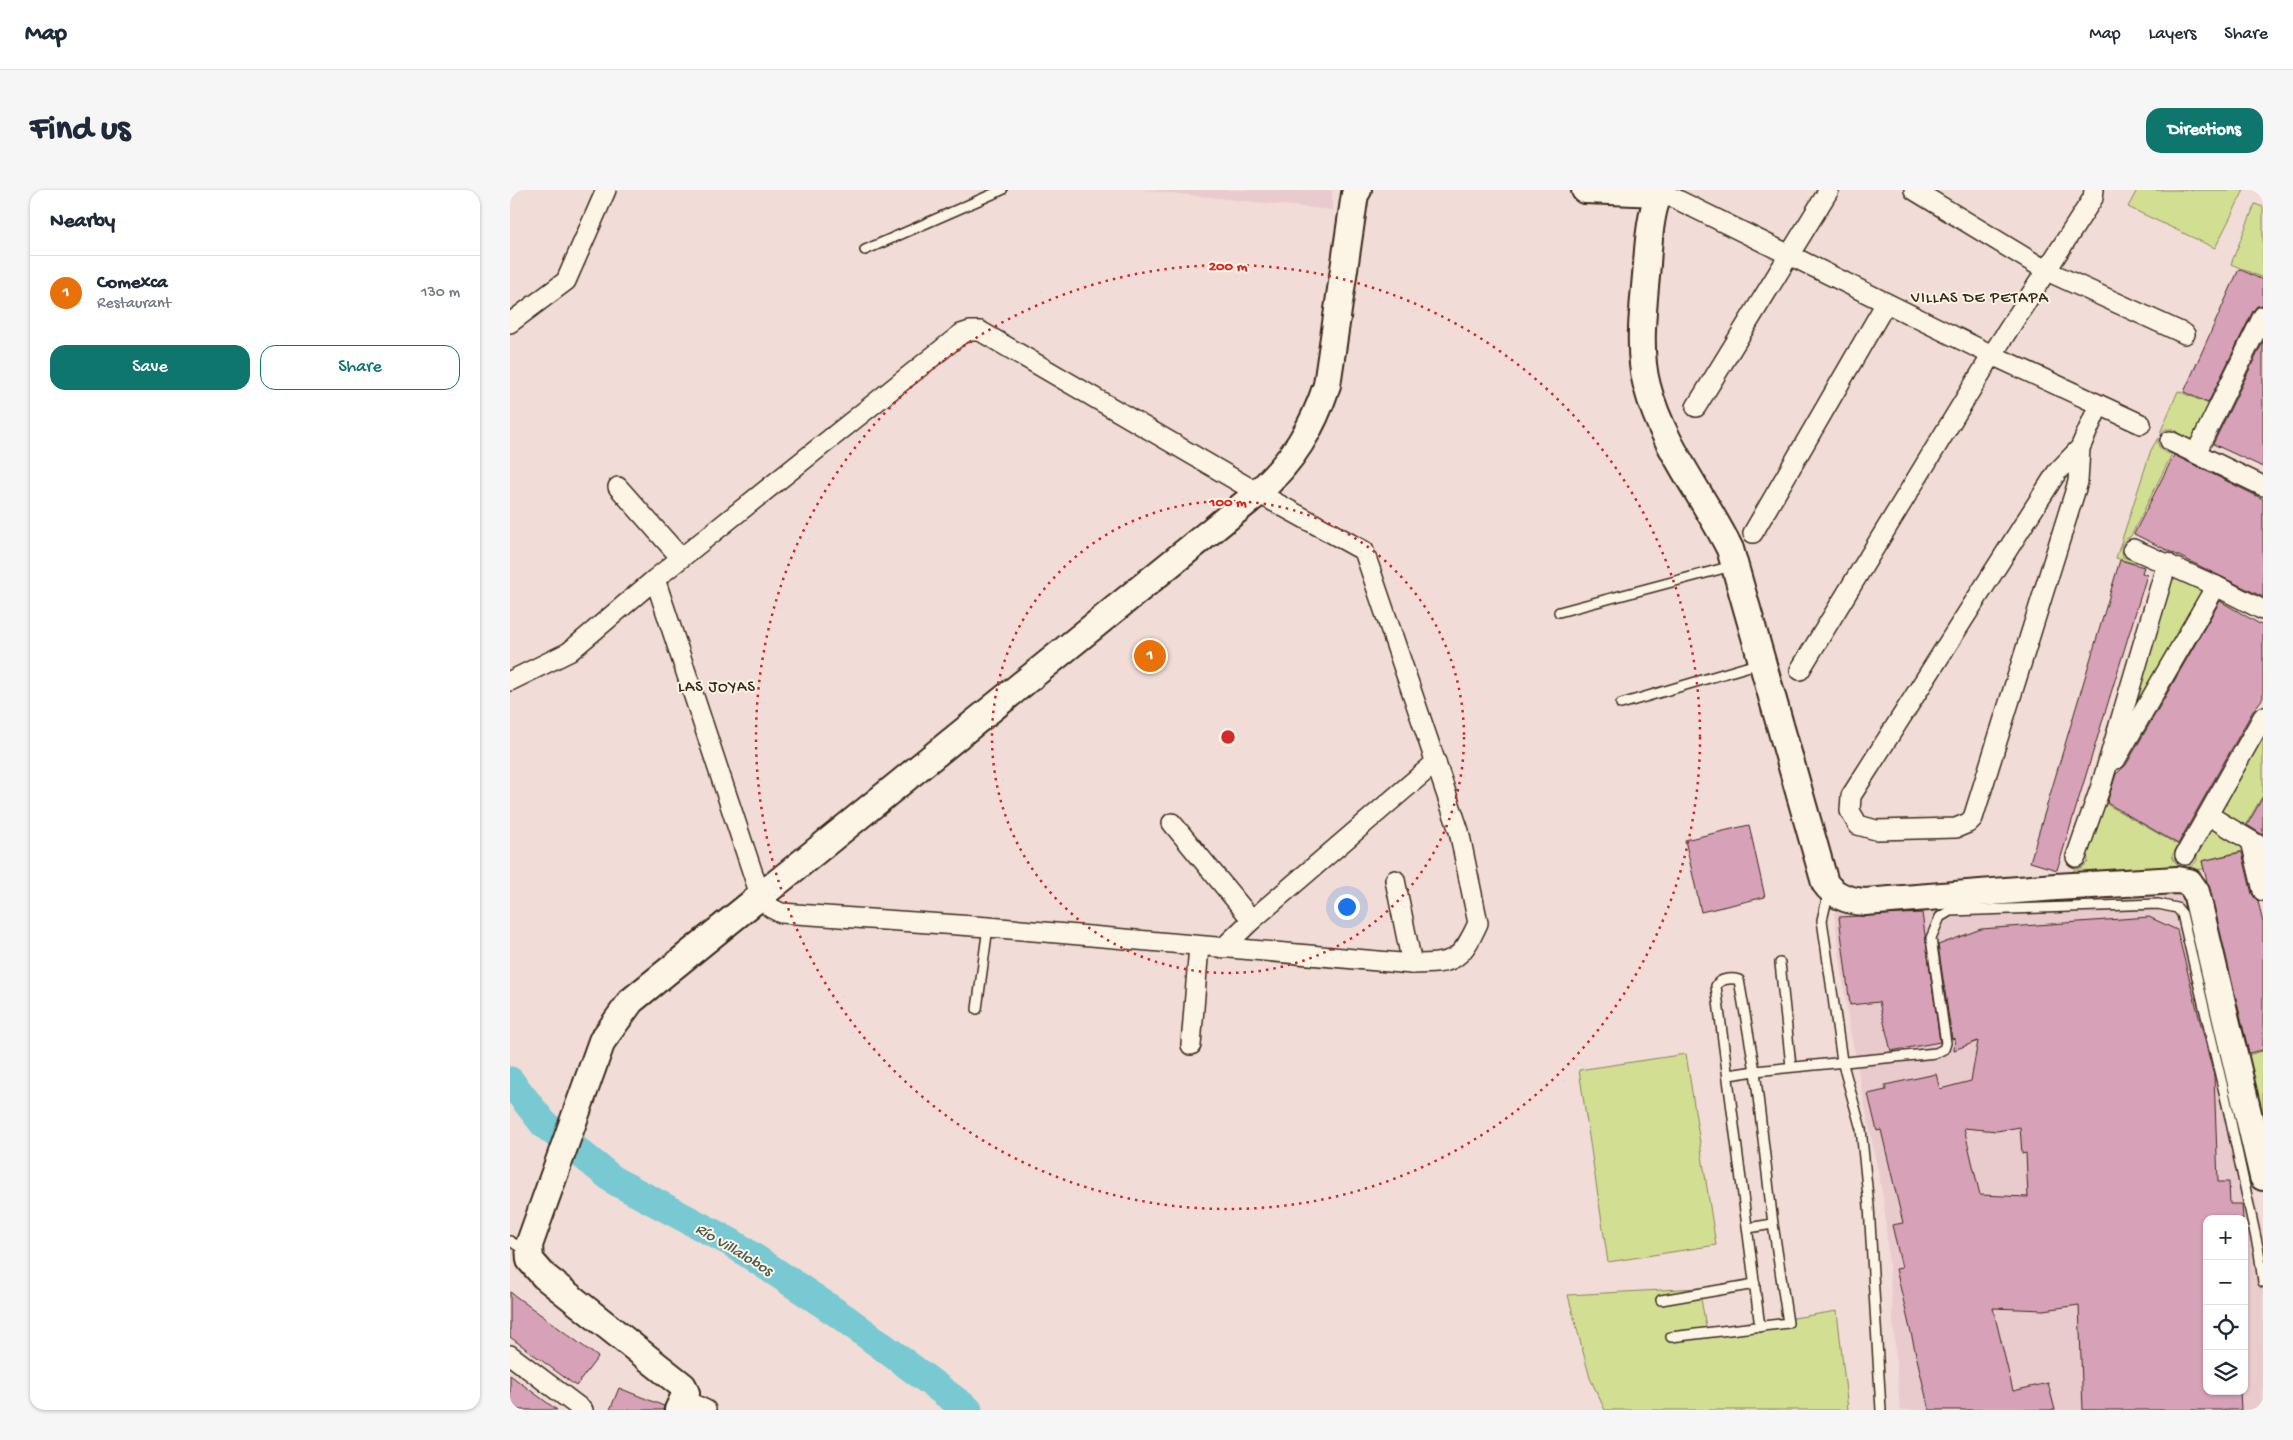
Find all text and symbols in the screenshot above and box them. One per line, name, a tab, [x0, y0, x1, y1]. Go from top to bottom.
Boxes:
text: Map	[25, 20, 67, 49]
text: Map	[2089, 24, 2121, 45]
text: Layers	[2149, 24, 2196, 45]
text: Share	[2224, 24, 2268, 45]
button: Directions	[2146, 108, 2263, 153]
text: Find us	[30, 110, 130, 151]
text: Nearby	[50, 210, 115, 235]
text: 200 m	[1209, 258, 1248, 276]
text: Comexca	[97, 272, 167, 295]
text: 1	[63, 284, 69, 303]
text: 130 m	[421, 284, 460, 303]
district label: VILLAS DE PETAPA	[1910, 290, 2050, 309]
text: Restaurant	[97, 295, 171, 314]
button: Save	[50, 345, 250, 390]
button: Share	[260, 345, 460, 390]
text: 100 m	[1208, 494, 1247, 512]
pin: 1	[1134, 637, 1166, 675]
district label: LAS JOYAS	[678, 679, 756, 698]
centre of rings	[1219, 728, 1237, 746]
your location	[1334, 894, 1360, 920]
map controls	[2203, 1215, 2248, 1395]
button: +	[2203, 1215, 2248, 1260]
water label: Río Villalobos	[691, 1221, 777, 1283]
button: −	[2203, 1260, 2248, 1305]
button: locate	[2203, 1305, 2248, 1350]
button: layers	[2203, 1350, 2248, 1395]

